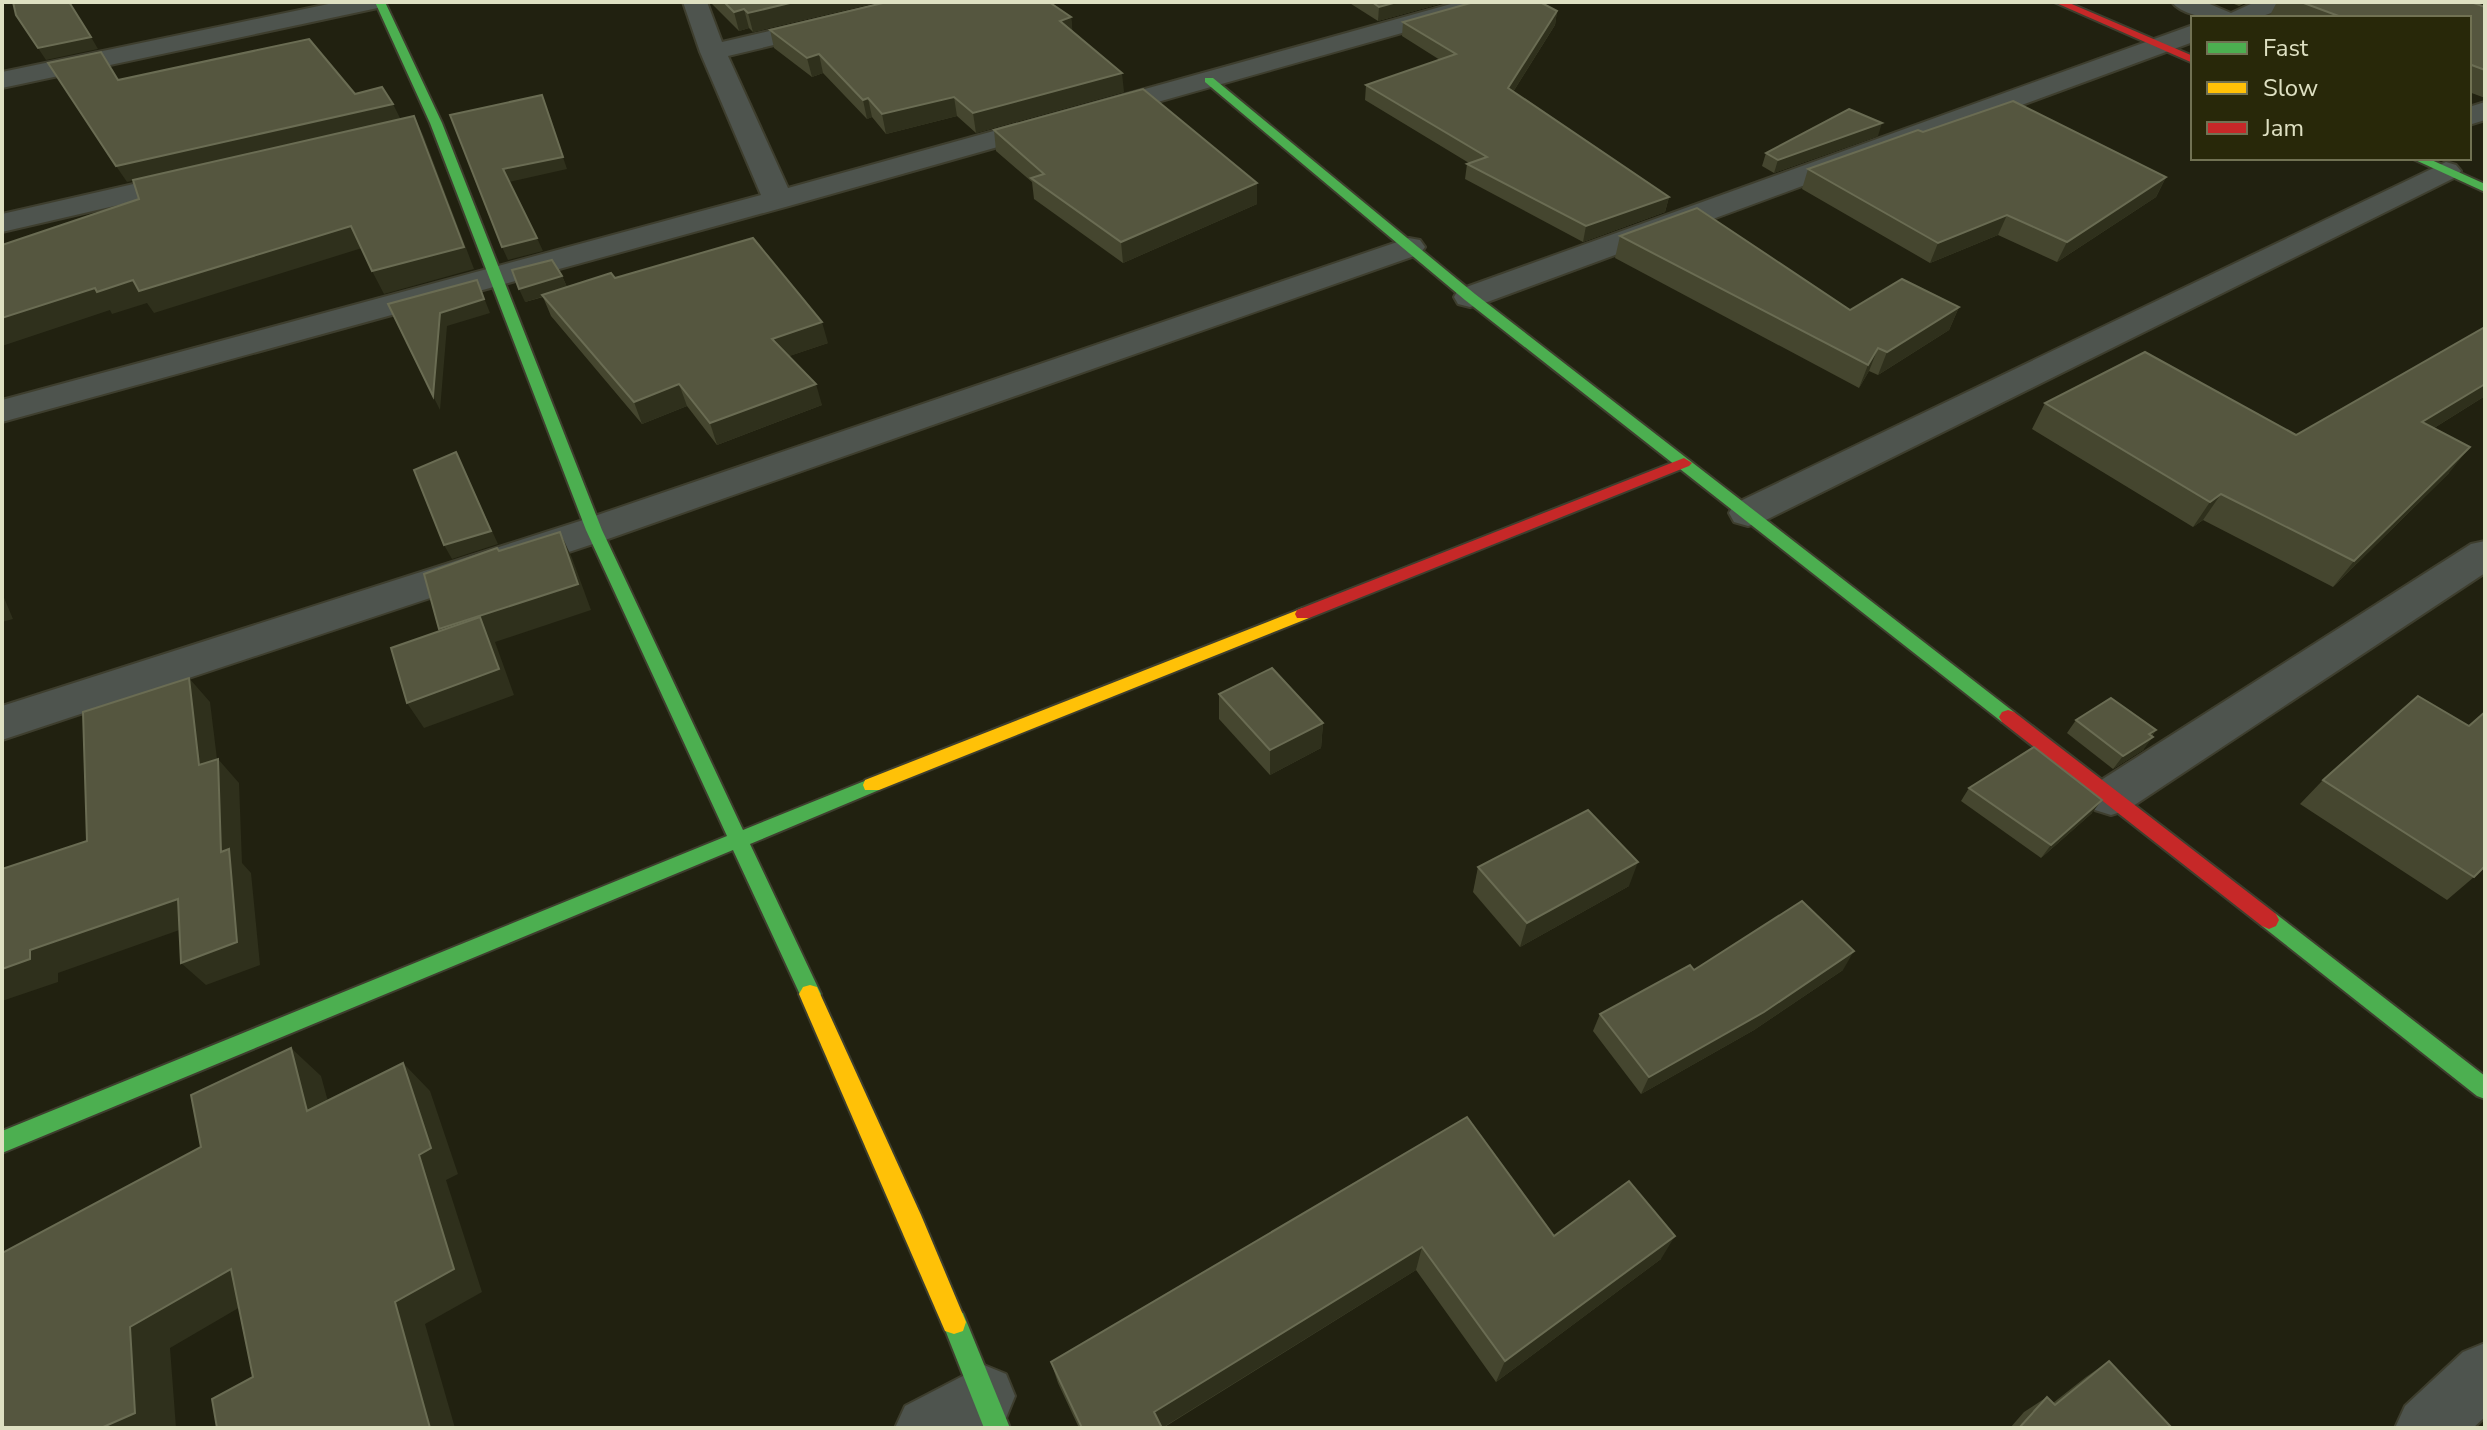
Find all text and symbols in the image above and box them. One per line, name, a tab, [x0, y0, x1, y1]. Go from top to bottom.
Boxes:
legend	[2191, 16, 2471, 160]
text: Fast	[2263, 32, 2309, 64]
text: Slow	[2263, 72, 2318, 104]
text: Jam	[2262, 112, 2304, 144]

